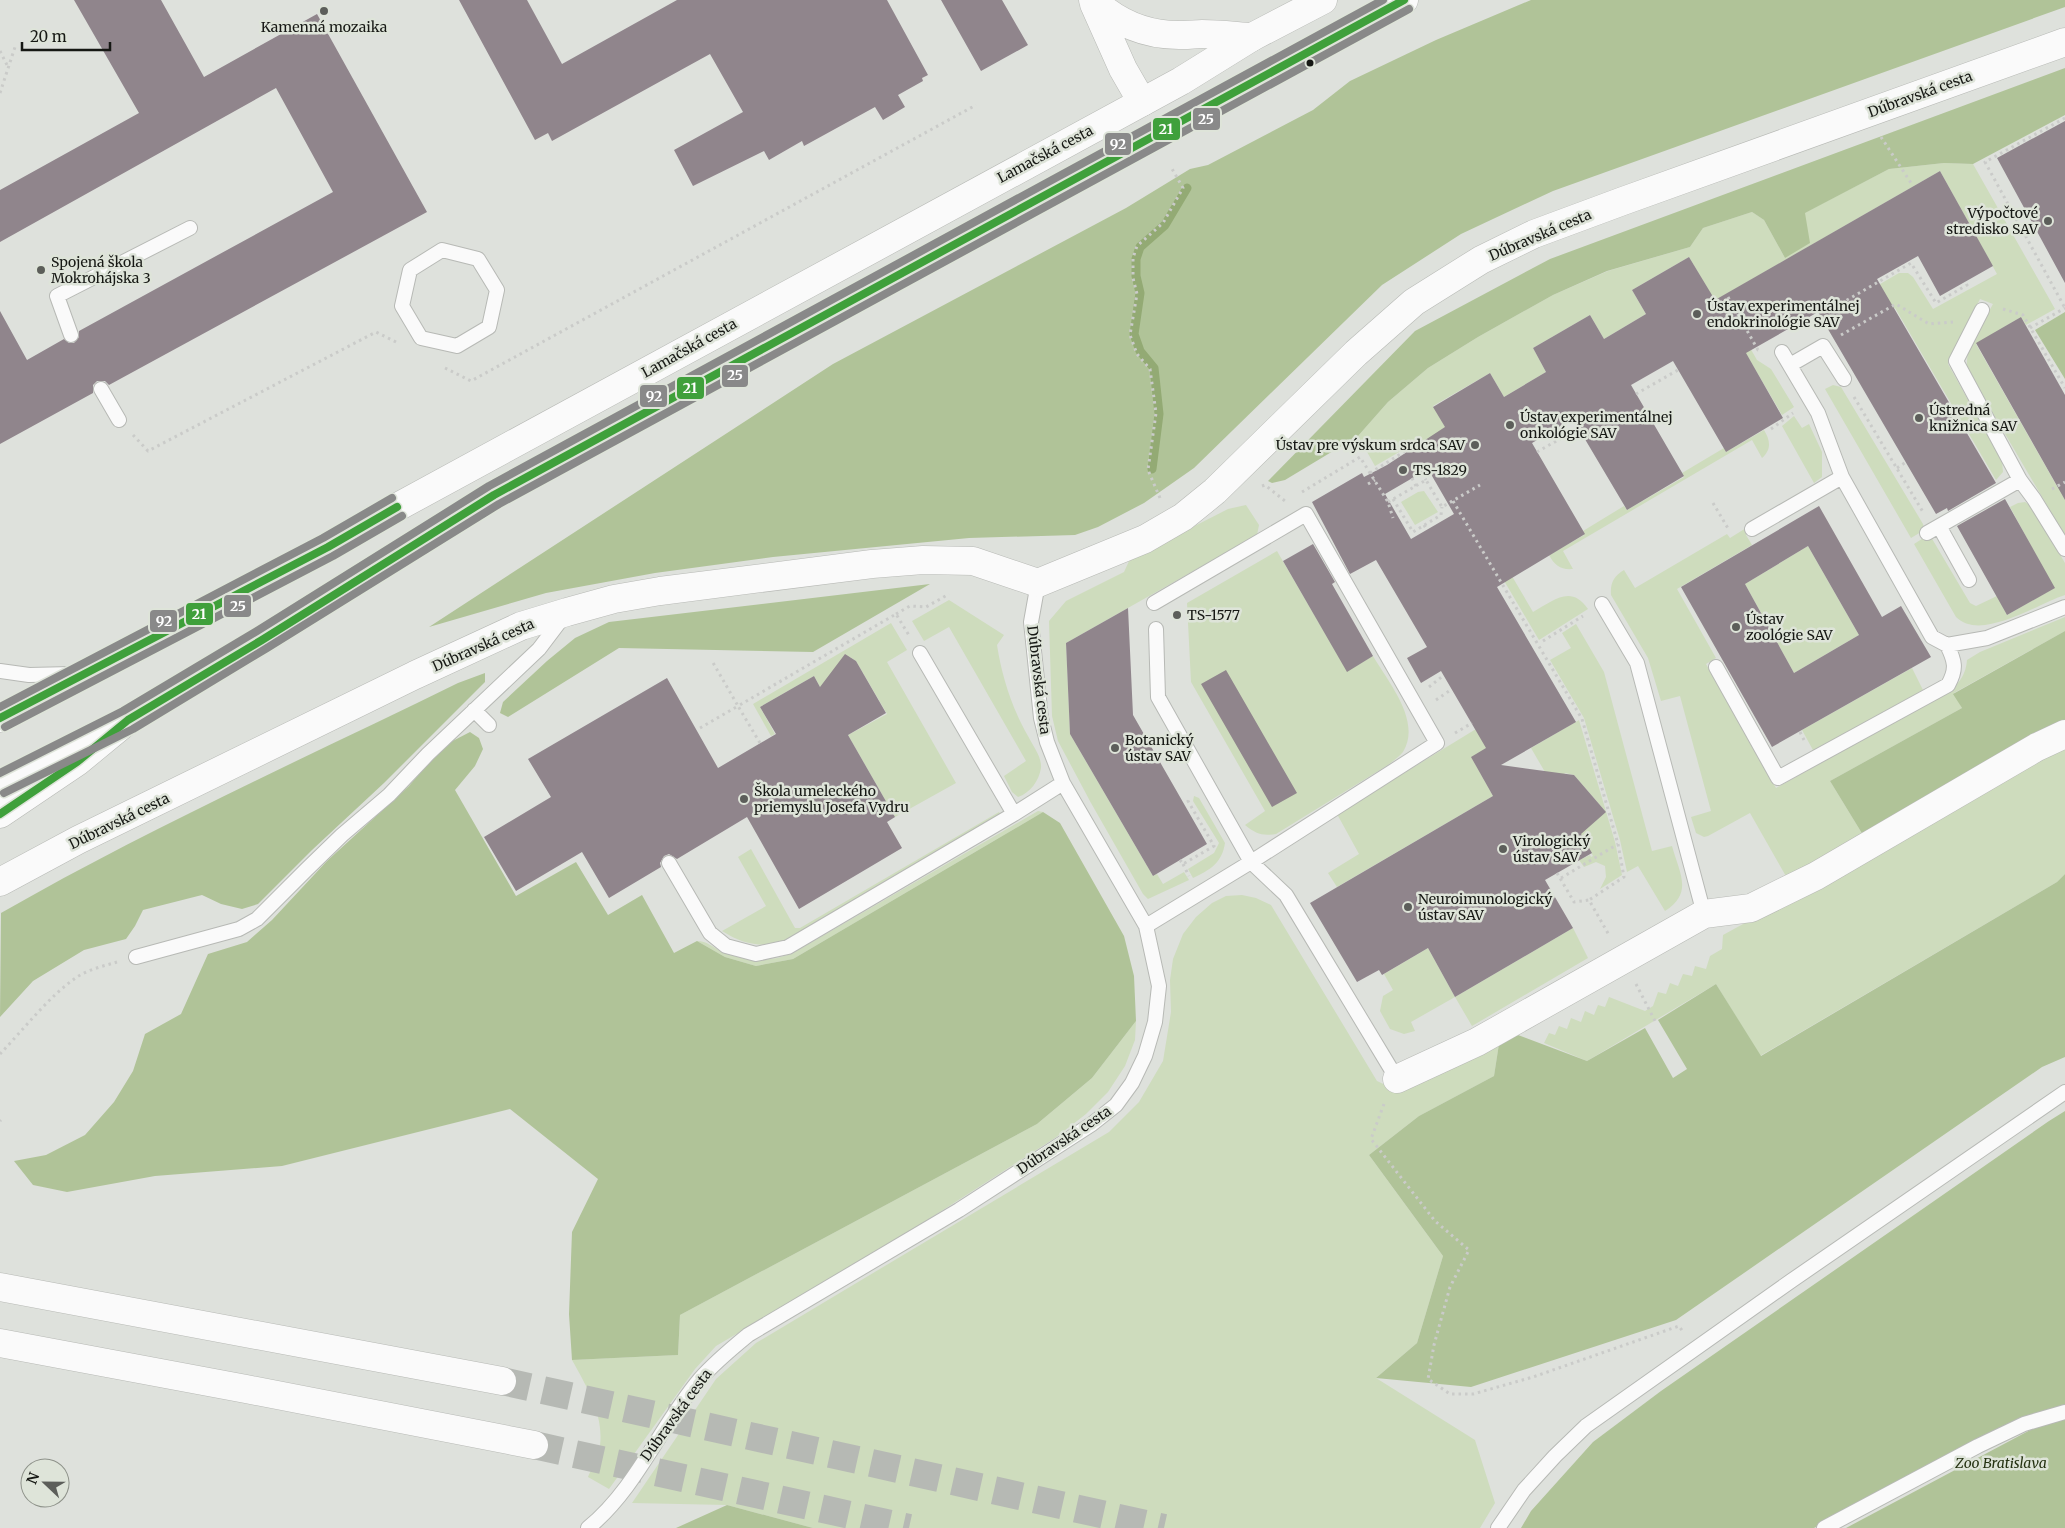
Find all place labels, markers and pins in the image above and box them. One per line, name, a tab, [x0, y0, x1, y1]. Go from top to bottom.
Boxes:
marker: Kamenná mozaika	[318, 5, 330, 17]
place label: Kamenná mozaika	[261, 18, 388, 36]
unlabelled marker	[1305, 58, 1315, 68]
place label: Výpočtové stredisko SAV	[1946, 204, 2039, 238]
marker: Výpočtové stredisko SAV	[2042, 215, 2054, 227]
place label: Spojená škola Mokrohájska 3	[51, 253, 151, 287]
marker: Spojená škola Mokrohájska 3	[35, 264, 47, 276]
place label: Ústav experimentálnej endokrinológie SAV	[1707, 297, 1860, 331]
marker: Ústav experimentálnej endokrinológie SAV	[1691, 308, 1703, 320]
place label: Ústredná knižnica SAV	[1929, 401, 2018, 435]
place label: Ústav experimentálnej onkológie SAV	[1520, 408, 1673, 442]
marker: Ústredná knižnica SAV	[1913, 412, 1925, 424]
marker: Ústav experimentálnej onkológie SAV	[1504, 419, 1516, 431]
place label: Ústav pre výskum srdca SAV	[1276, 436, 1466, 454]
marker: Ústav pre výskum srdca SAV	[1469, 439, 1481, 451]
place label: TS-1829	[1413, 461, 1467, 479]
marker: TS-1829	[1397, 464, 1409, 476]
place label: TS-1577	[1187, 606, 1240, 624]
marker: TS-1577	[1171, 609, 1183, 621]
place label: Ústav zoológie SAV	[1746, 610, 1833, 644]
marker: Ústav zoológie SAV	[1730, 621, 1742, 633]
place label: Botanický ústav SAV	[1125, 731, 1194, 765]
marker: Botanický ústav SAV	[1109, 742, 1121, 754]
place label: Škola umeleckého priemyslu Josefa Vydru	[754, 782, 909, 816]
marker: Škola umeleckého priemyslu Josefa Vydru	[738, 793, 750, 805]
place label: Virologický ústav SAV	[1512, 832, 1591, 866]
marker: Virologický ústav SAV	[1497, 843, 1509, 855]
place label: Neuroimunologický ústav SAV	[1418, 890, 1553, 924]
marker: Neuroimunologický ústav SAV	[1402, 901, 1414, 913]

